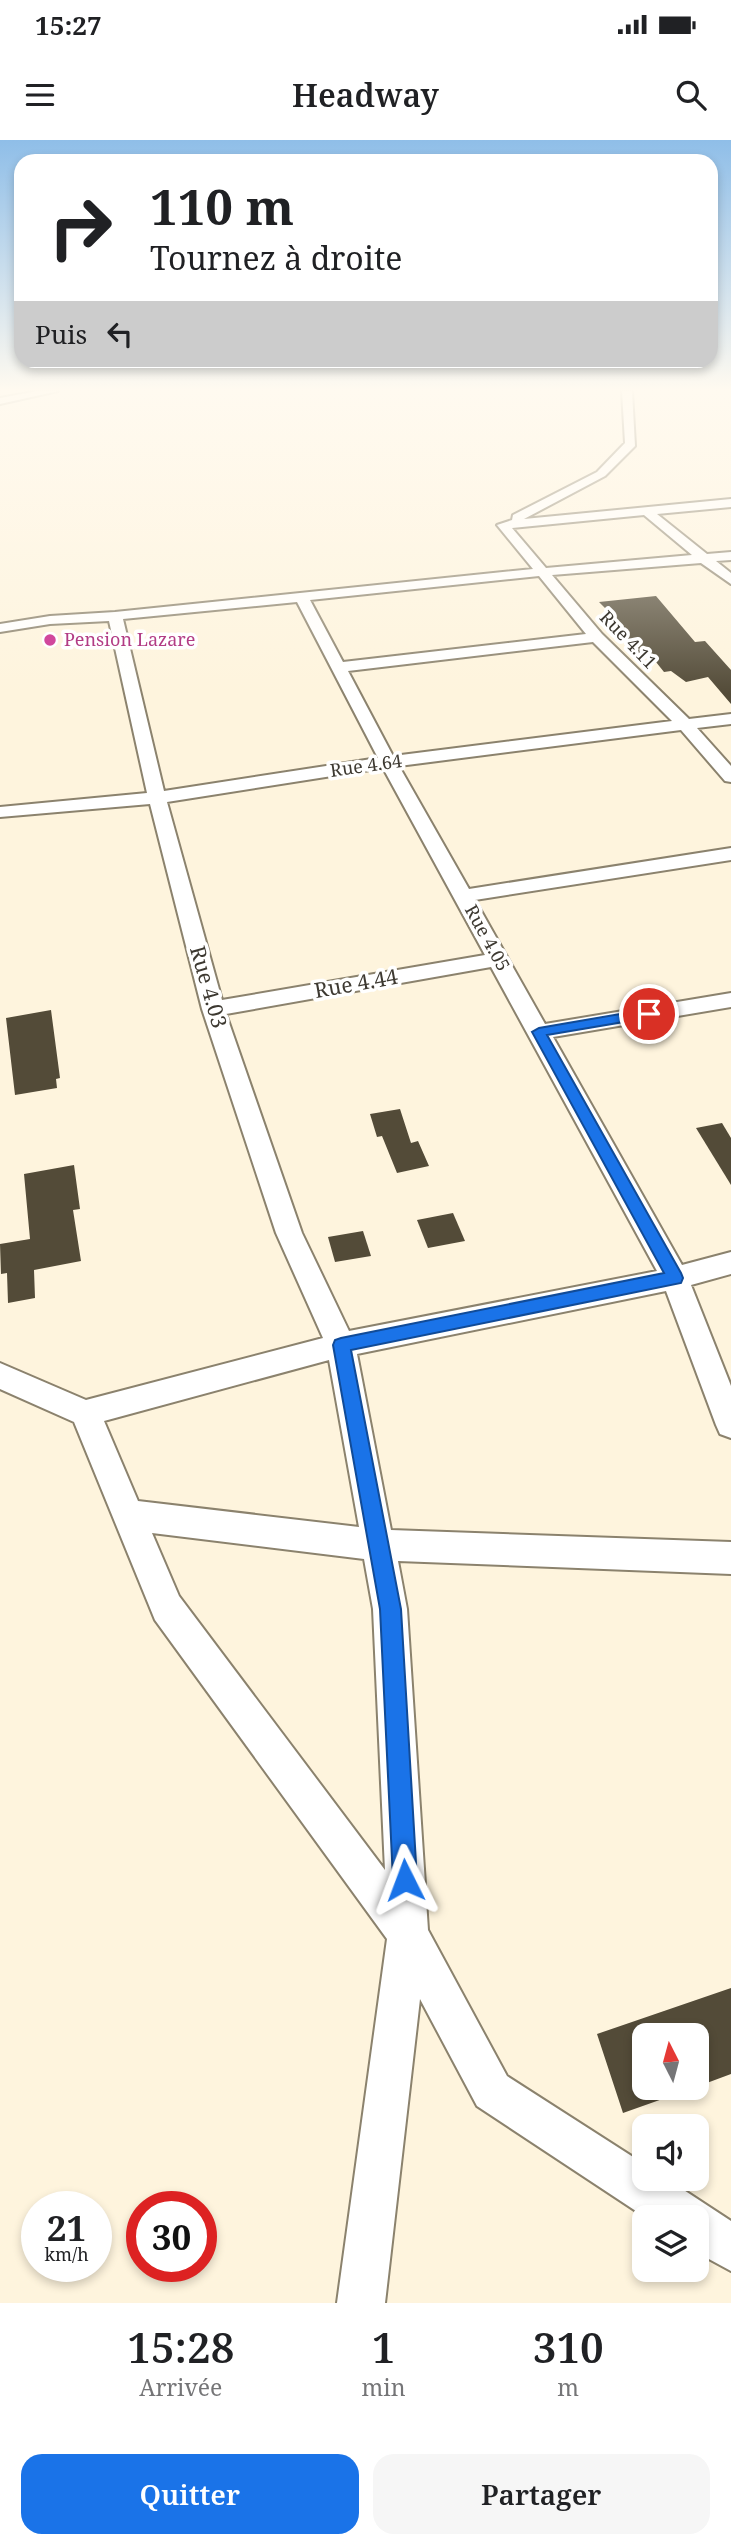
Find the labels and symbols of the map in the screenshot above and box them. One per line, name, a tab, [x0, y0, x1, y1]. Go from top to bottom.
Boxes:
street label: Rue 4.11	[595, 605, 662, 674]
place label: Pension Lazare	[64, 627, 195, 651]
marker: Pension Lazare	[42, 632, 58, 648]
street label: Rue 4.64	[328, 748, 403, 782]
street label: Rue 4.05	[460, 900, 516, 975]
street label: Rue 4.03	[184, 942, 234, 1031]
street label: Rue 4.44	[312, 962, 400, 1004]
pin	[619, 984, 679, 1044]
position arrow	[368, 1843, 442, 1917]
north arrow	[632, 2023, 709, 2100]
speed limit sign: 30	[126, 2191, 217, 2282]

